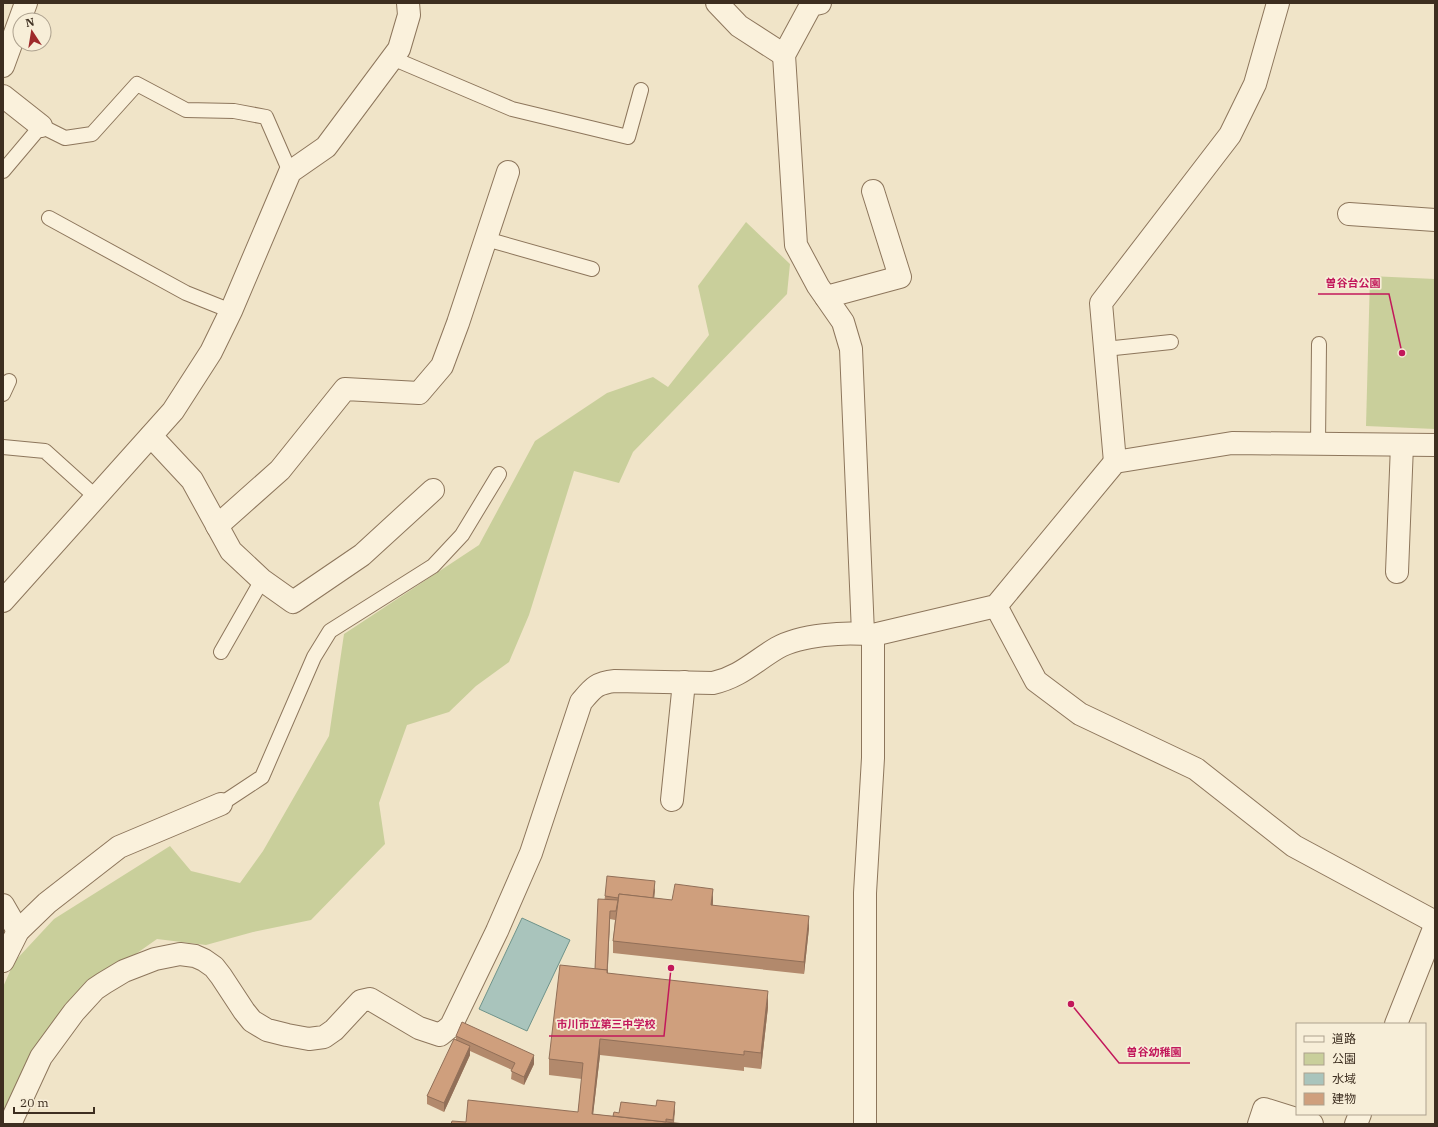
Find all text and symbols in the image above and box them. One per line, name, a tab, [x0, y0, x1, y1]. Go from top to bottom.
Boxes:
north arrow	[12, 12, 52, 52]
text: N	[24, 14, 36, 30]
callout: 曽谷台公園	[1318, 271, 1389, 294]
text: 曽谷台公園	[1326, 276, 1381, 290]
callout: 市川市立第三中学校	[549, 1013, 664, 1036]
text: 市川市立第三中学校	[557, 1017, 656, 1031]
legend	[1296, 1023, 1426, 1115]
text: 道路	[1332, 1031, 1356, 1046]
callout: 曽谷幼稚園	[1119, 1040, 1190, 1063]
text: 曽谷幼稚園	[1127, 1045, 1182, 1059]
text: 公園	[1332, 1051, 1356, 1066]
text: 水域	[1332, 1071, 1356, 1086]
scale bar	[14, 1089, 94, 1115]
text: 建物	[1332, 1091, 1356, 1106]
text: 20 m	[20, 1095, 49, 1110]

